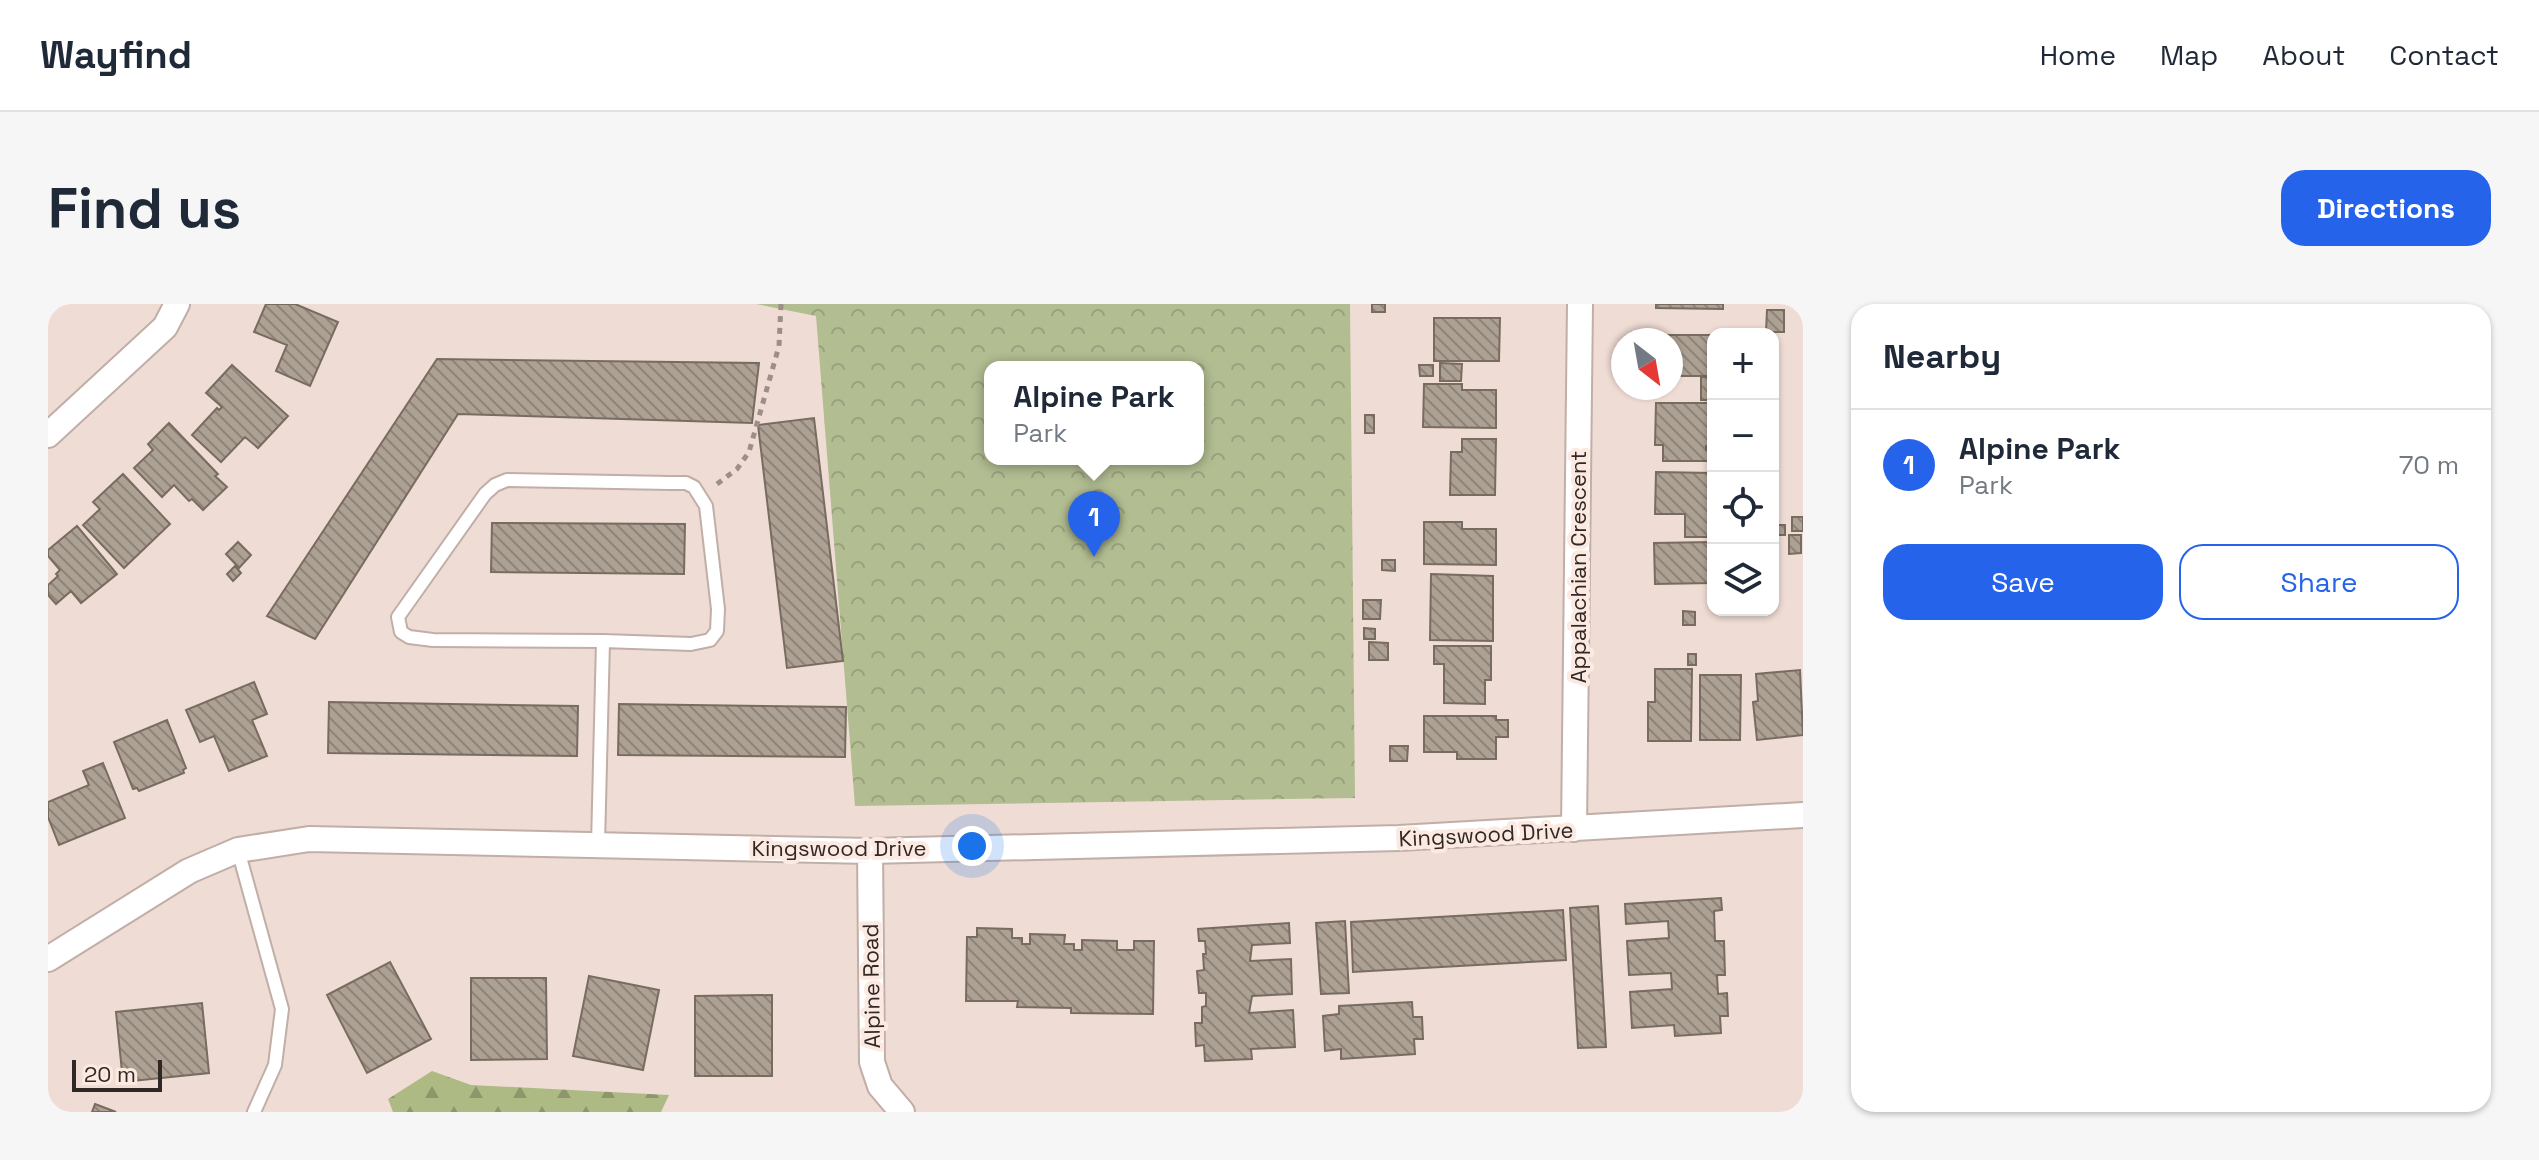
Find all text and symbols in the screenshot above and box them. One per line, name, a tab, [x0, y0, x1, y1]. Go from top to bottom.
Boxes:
text: Wayfind	[40, 31, 192, 79]
text: Home	[2040, 37, 2116, 73]
text: Map	[2160, 37, 2218, 73]
text: About	[2262, 37, 2345, 73]
text: Contact	[2389, 37, 2499, 73]
button: Directions	[2281, 170, 2491, 246]
text: Find us	[48, 173, 241, 244]
north arrow	[1611, 328, 1683, 400]
map controls	[1707, 328, 1779, 616]
button: +	[1707, 328, 1779, 400]
text: Nearby	[1883, 335, 2001, 378]
popup	[984, 361, 1204, 465]
text: Alpine Park	[1013, 377, 1175, 416]
button: −	[1707, 400, 1779, 472]
text: Park	[1013, 416, 1067, 450]
text: Alpine Park	[1959, 429, 2121, 468]
text: 1	[1903, 448, 1915, 482]
text: 70 m	[2399, 448, 2459, 482]
street label: Appalachian Crescent	[1564, 451, 1592, 683]
text: Park	[1959, 468, 2013, 502]
button: locate	[1707, 472, 1779, 544]
pin: 1	[1068, 491, 1120, 557]
button: layers	[1707, 544, 1779, 616]
button: Save	[1883, 544, 2163, 620]
button: Share	[2179, 544, 2459, 620]
street label: Kingswood Drive	[1398, 815, 1574, 853]
your location	[952, 826, 992, 866]
street label: Kingswood Drive	[752, 834, 926, 862]
street label: Alpine Road	[856, 923, 886, 1049]
scale bar	[72, 1056, 162, 1092]
text: 20 m	[84, 1060, 136, 1088]

